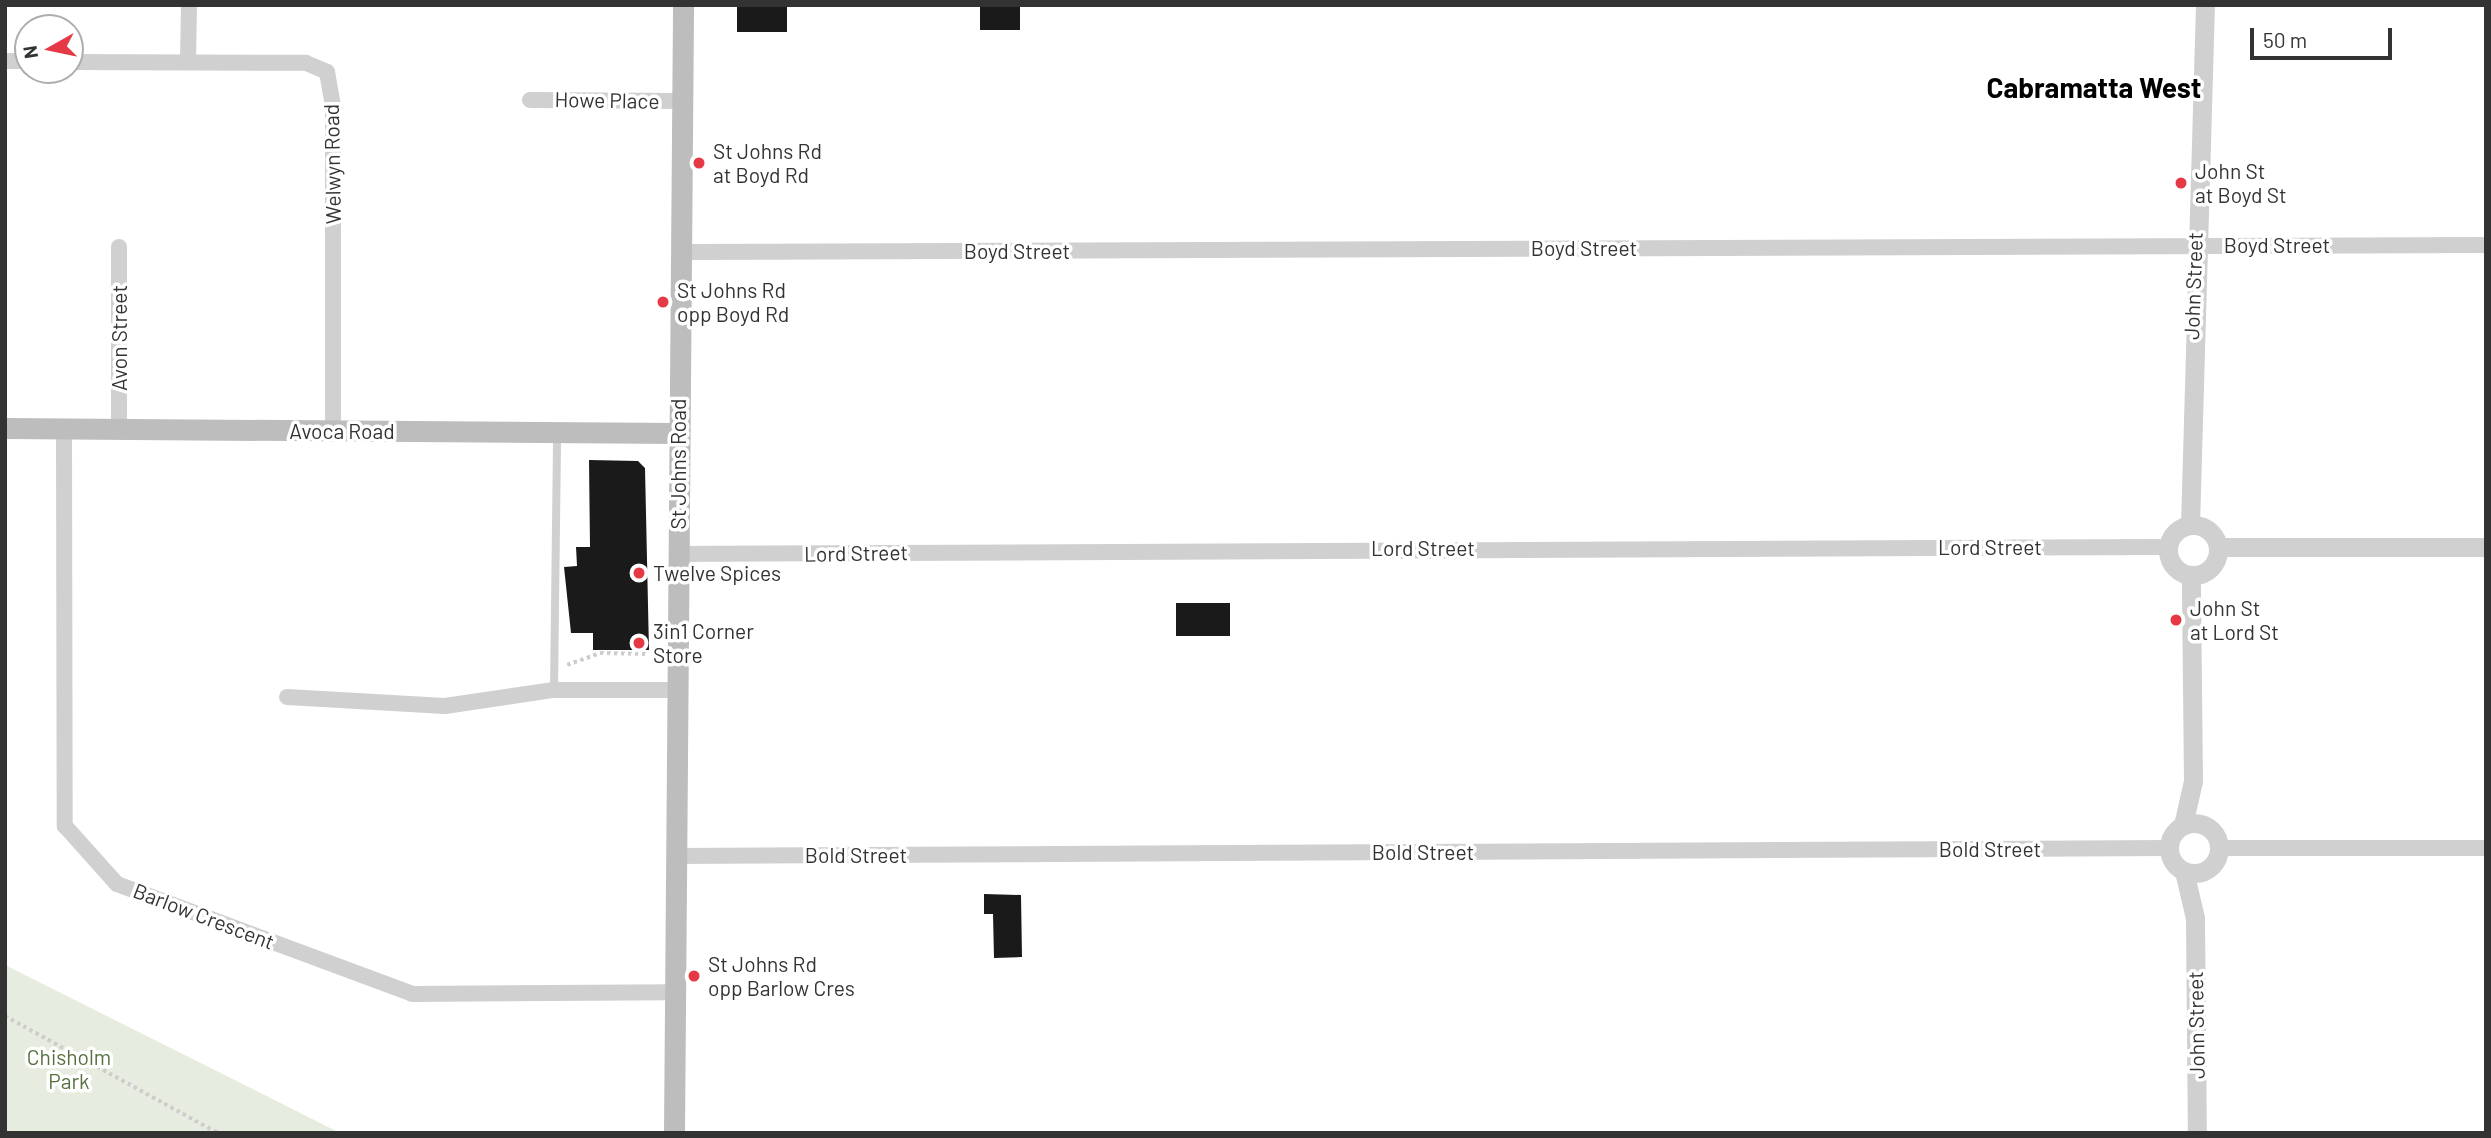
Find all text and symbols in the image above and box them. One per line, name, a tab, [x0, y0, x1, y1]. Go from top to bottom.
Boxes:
north arrow	[14, 14, 84, 84]
scale bar	[2253, 14, 2395, 58]
text: 50 m	[2263, 27, 2307, 52]
text: N	[17, 44, 42, 60]
district label: Cabramatta West	[1986, 70, 2202, 104]
street label: Howe Place	[554, 86, 660, 114]
street label: Welwyn Road	[318, 104, 346, 224]
place label: St Johns Rd at Boyd Rd	[713, 138, 822, 188]
marker: St Johns Rd at Boyd Rd	[691, 155, 707, 171]
place label: John St at Boyd St	[2195, 158, 2287, 208]
marker: John St at Boyd St	[2173, 175, 2189, 191]
street label: John Street	[2179, 232, 2207, 340]
street label: Boyd Street	[2224, 232, 2330, 258]
street label: Boyd Street	[1531, 235, 1637, 261]
street label: Boyd Street	[964, 238, 1070, 264]
place label: St Johns Rd opp Boyd Rd	[677, 277, 789, 327]
street label: Avon Street	[106, 285, 132, 391]
marker: St Johns Rd opp Boyd Rd	[655, 294, 671, 310]
street label: St Johns Road	[665, 398, 691, 530]
street label: Avoca Road	[289, 418, 395, 444]
street label: Lord Street	[1938, 534, 2042, 560]
street label: Lord Street	[1371, 535, 1475, 561]
street label: Lord Street	[804, 539, 908, 567]
place label: Twelve Spices	[653, 560, 781, 586]
marker: Twelve Spices	[631, 565, 647, 581]
place label: John St at Lord St	[2190, 595, 2279, 645]
marker: John St at Lord St	[2168, 612, 2184, 628]
place label: 3in1 Corner Store	[653, 618, 754, 668]
marker: 3in1 Corner Store	[631, 635, 647, 651]
street label: Bold Street	[1939, 836, 2041, 862]
street label: Bold Street	[1372, 839, 1474, 865]
street label: Bold Street	[805, 842, 907, 868]
street label: Barlow Crescent	[130, 878, 278, 954]
place label: St Johns Rd opp Barlow Cres	[708, 951, 855, 1001]
marker: St Johns Rd opp Barlow Cres	[686, 968, 702, 984]
street label: John Street	[2182, 971, 2210, 1079]
park label: Chisholm Park	[27, 1044, 111, 1094]

